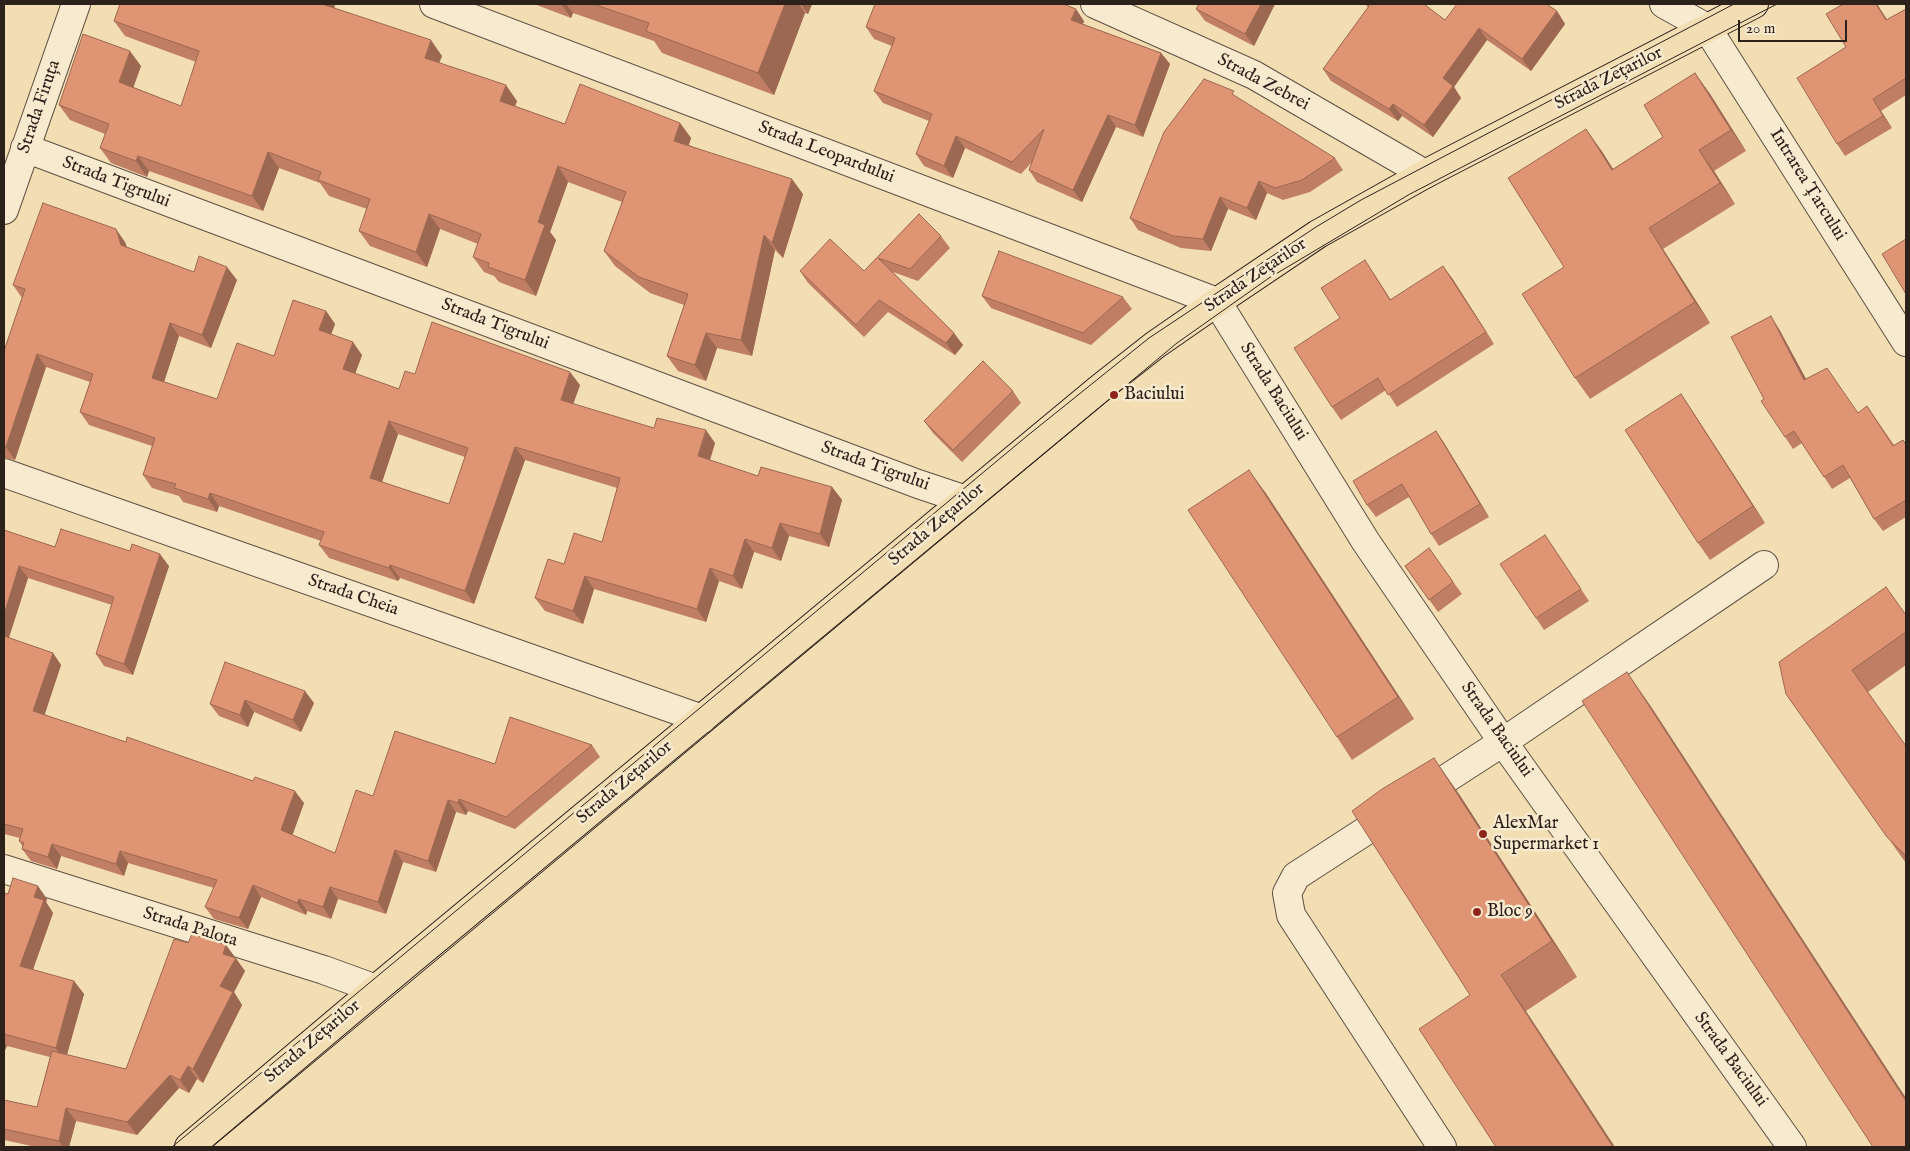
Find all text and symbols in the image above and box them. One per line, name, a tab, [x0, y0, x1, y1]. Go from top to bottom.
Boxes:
scale bar	[1740, 10, 1849, 42]
text: 20 m	[1746, 19, 1775, 38]
street label: Strada Zețarilor	[1551, 42, 1667, 116]
street label: Strada Zebrei	[1213, 50, 1313, 116]
street label: Strada Firuța	[14, 58, 66, 156]
street label: Strada Leopardului	[755, 117, 897, 189]
street label: Intrarea Țarcului	[1764, 125, 1850, 245]
street label: Strada Tigrului	[59, 153, 173, 213]
street label: Strada Zețarilor	[1201, 234, 1311, 318]
street label: Strada Tigrului	[438, 295, 552, 355]
street label: Strada Baciului	[1234, 339, 1312, 445]
place label: Baciului	[1124, 384, 1184, 406]
marker: Baciului	[1108, 389, 1120, 401]
street label: Strada Tigrului	[818, 437, 932, 497]
street label: Strada Zețarilor	[885, 479, 989, 571]
street label: Strada Cheia	[305, 570, 401, 622]
street label: Strada Baciului	[1455, 678, 1537, 782]
street label: Strada Zețarilor	[573, 737, 677, 829]
place label: AlexMar Supermarket 1	[1493, 813, 1599, 856]
marker: AlexMar Supermarket 1	[1477, 828, 1489, 840]
place label: Bloc 9	[1487, 901, 1533, 923]
street label: Strada Palota	[140, 903, 240, 953]
marker: Bloc 9	[1471, 906, 1483, 918]
street label: Strada Zețarilor	[261, 996, 365, 1088]
street label: Strada Baciului	[1688, 1009, 1772, 1111]

